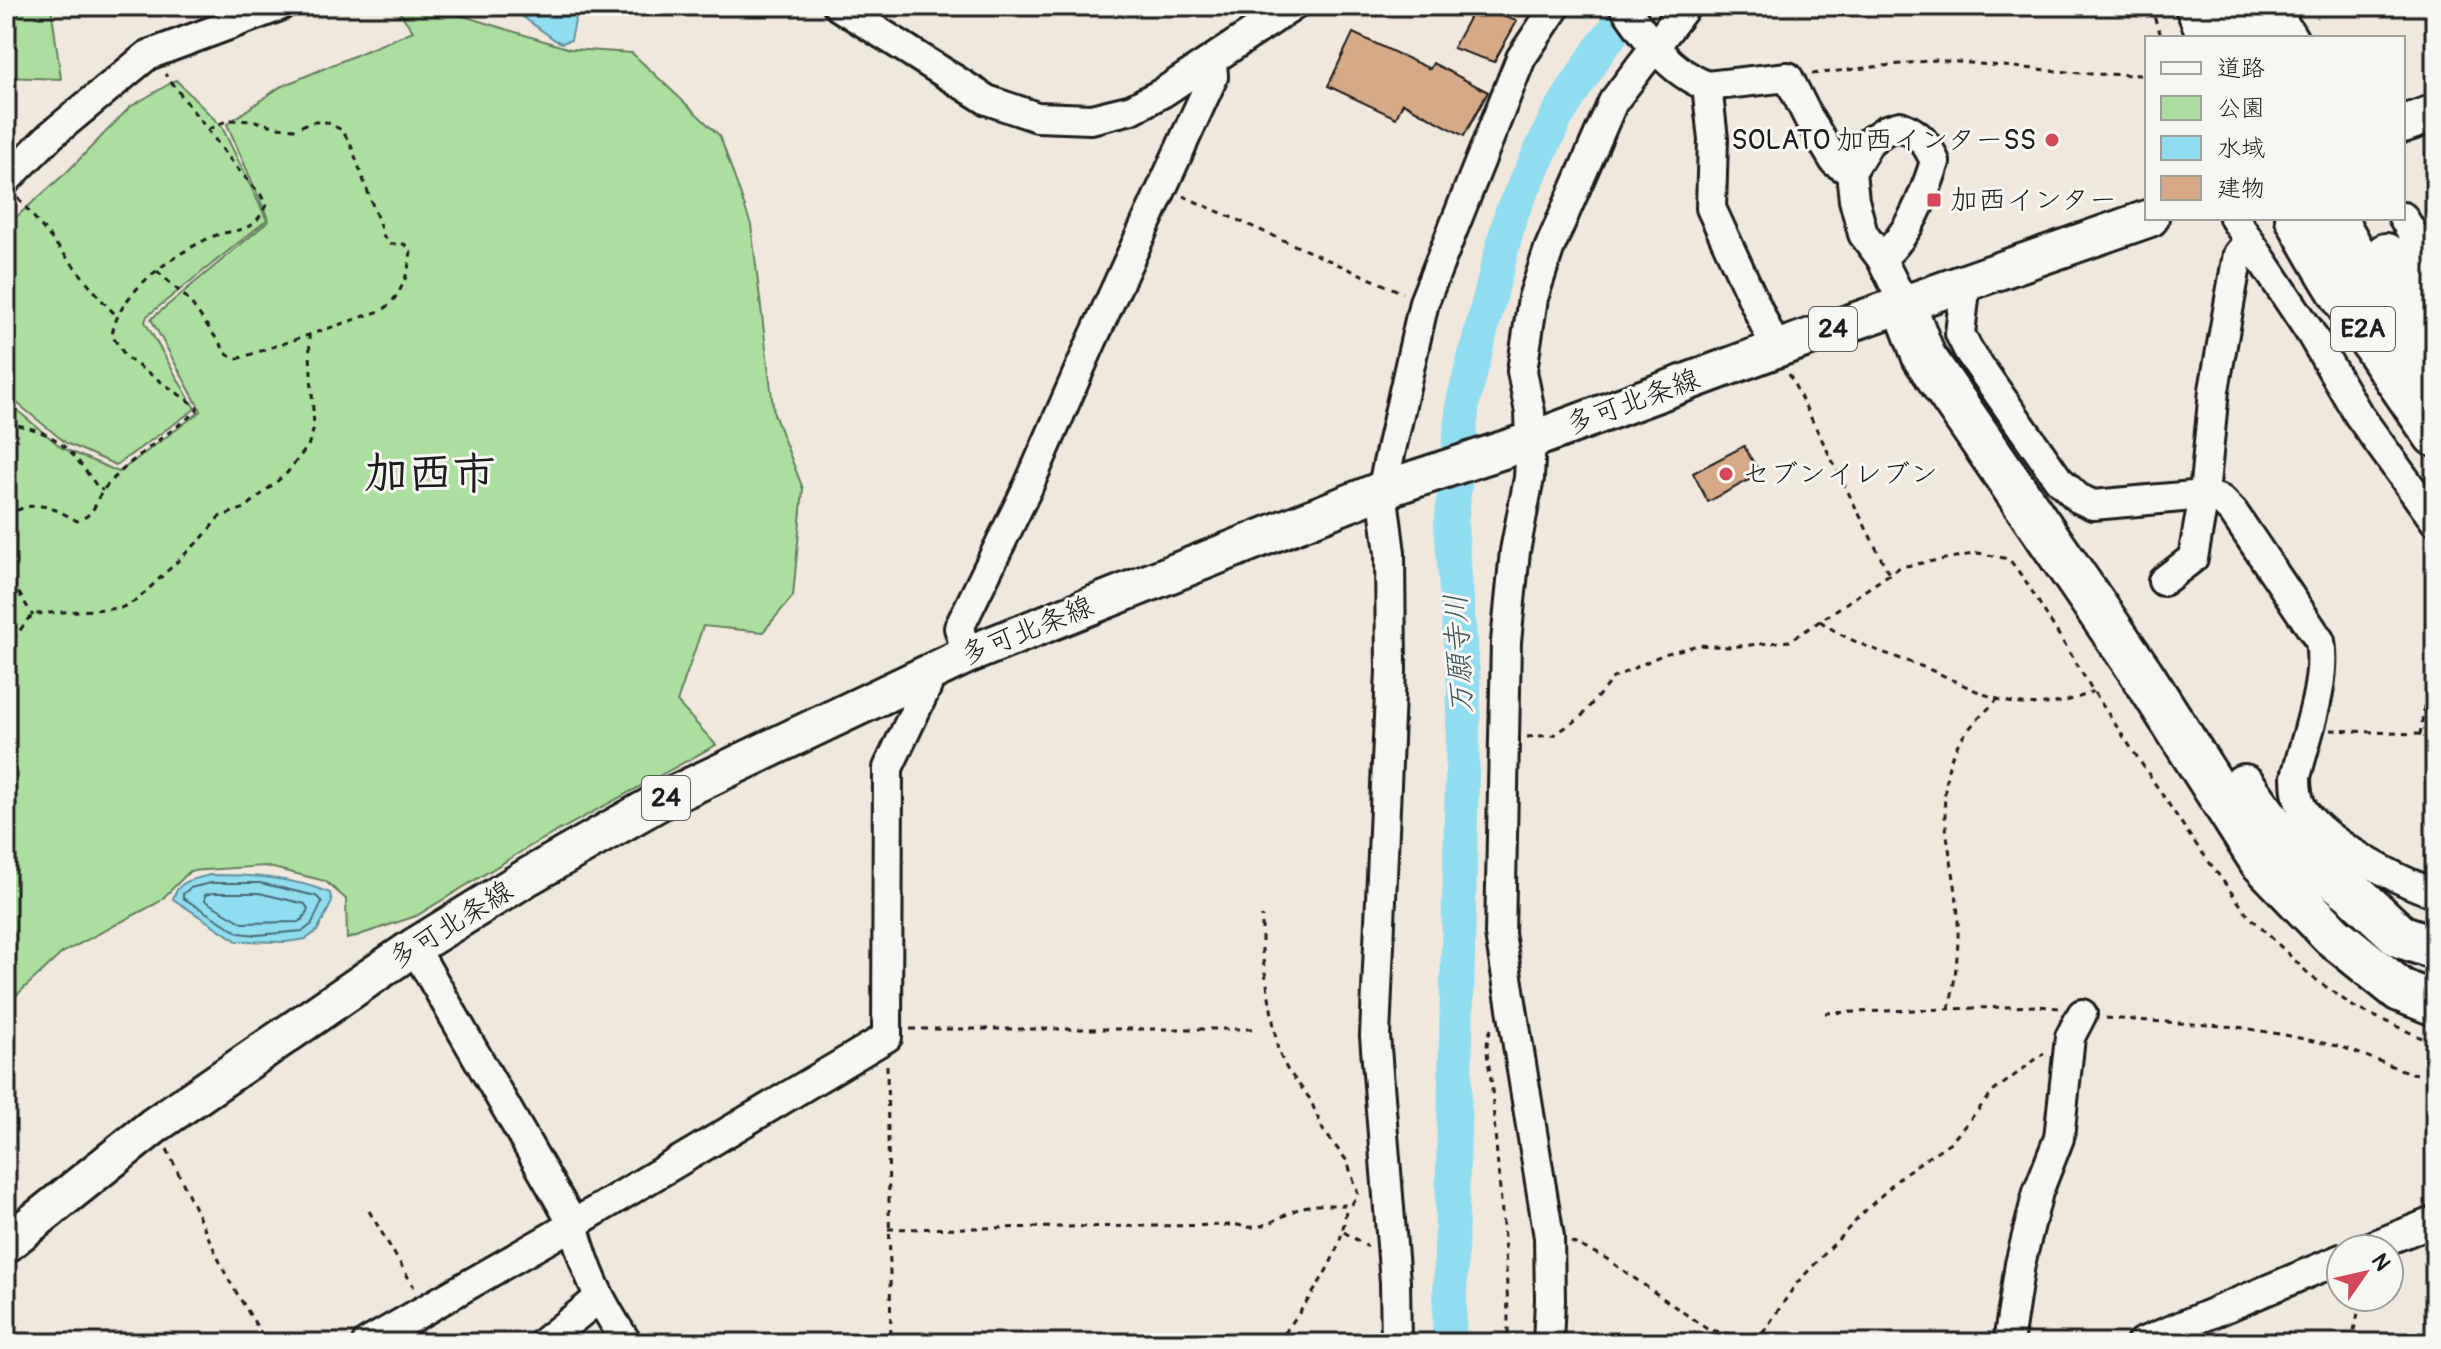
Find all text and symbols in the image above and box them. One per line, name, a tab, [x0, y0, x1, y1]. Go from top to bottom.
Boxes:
legend	[2145, 36, 2405, 220]
text: 道路	[2217, 54, 2265, 83]
text: 公園	[2217, 94, 2265, 123]
place label: SOLATO 加西インターSS	[1731, 123, 2036, 158]
marker: SOLATO 加西インターSS	[2043, 131, 2061, 149]
text: 水域	[2217, 134, 2265, 163]
text: 建物	[2217, 174, 2265, 203]
place label: 加西インター	[1950, 183, 2117, 218]
marker: 加西インター	[1925, 191, 1943, 209]
road number: 24	[1809, 307, 1857, 351]
road number: E2A	[2331, 307, 2395, 351]
street label: 多可北条線	[1561, 362, 1705, 442]
district label: 加西市	[364, 447, 496, 502]
place label: セブンイレブン	[1742, 457, 1938, 492]
marker: セブンイレブン	[1717, 465, 1735, 483]
street label: 多可北条線	[956, 589, 1098, 673]
water label: 万願寺川	[1437, 593, 1481, 715]
road number: 24	[642, 776, 690, 820]
street label: 多可北条線	[382, 873, 520, 977]
north arrow	[2325, 1233, 2405, 1313]
text: N	[2365, 1248, 2397, 1276]

